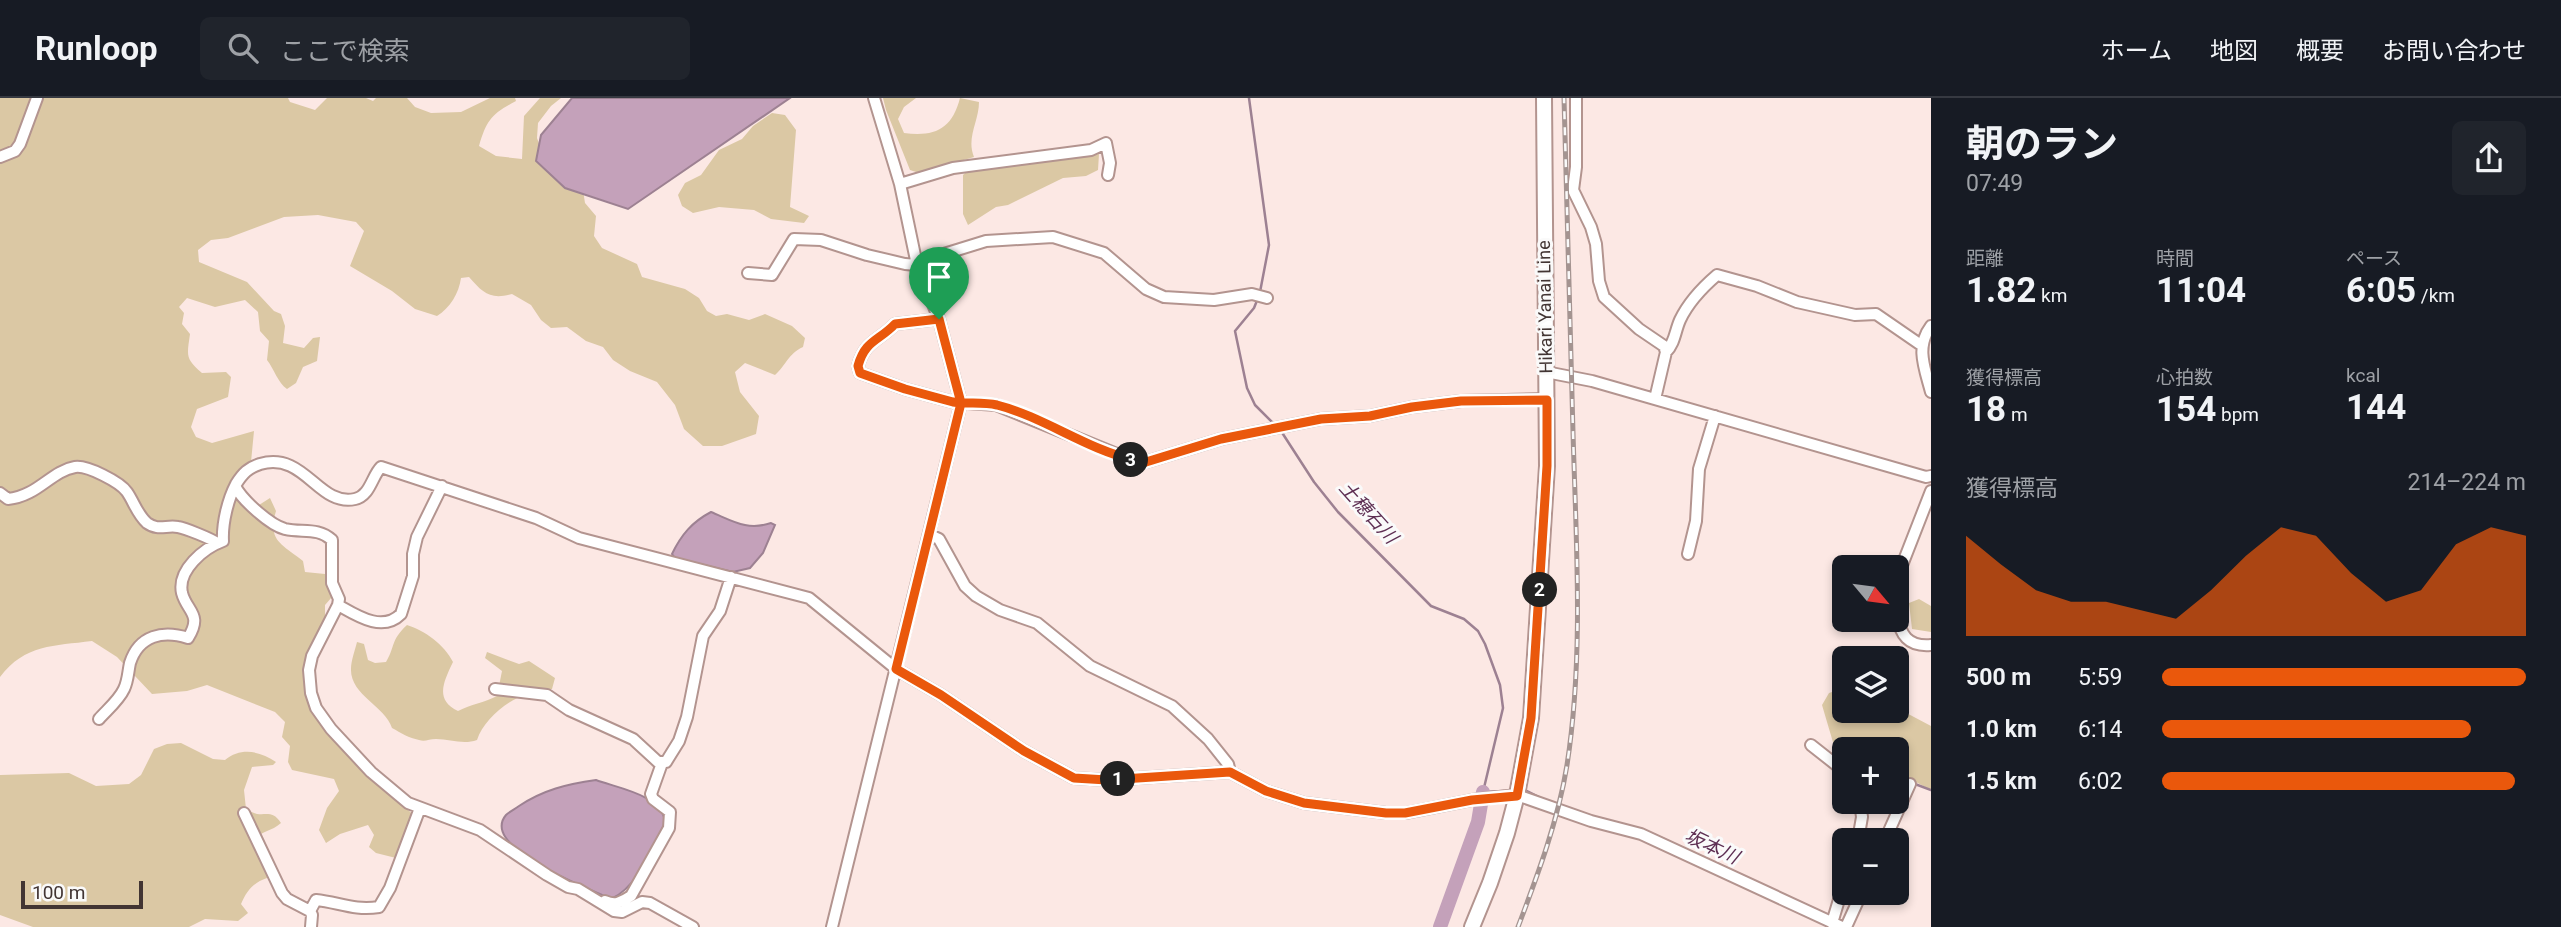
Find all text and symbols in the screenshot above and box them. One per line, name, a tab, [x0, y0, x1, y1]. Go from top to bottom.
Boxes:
search box	[200, 17, 690, 80]
text: Runloop	[35, 29, 158, 68]
icon: search	[224, 29, 262, 67]
text: ここで検索	[280, 36, 410, 66]
text: ホーム	[2101, 37, 2172, 65]
text: 地図	[2210, 37, 2258, 65]
text: 概要	[2296, 37, 2344, 65]
text: お問い合わせ	[2382, 37, 2526, 65]
button: share	[2452, 121, 2526, 195]
text: 朝のラン	[1966, 122, 2118, 166]
text: 07:49	[1966, 170, 2023, 197]
street label: Hikari Yanai Line	[1533, 240, 1556, 374]
pin	[909, 247, 969, 319]
text: 距離	[1966, 247, 2004, 270]
text: 時間	[2156, 247, 2194, 270]
text: ペース	[2346, 247, 2402, 270]
icon: arrive	[920, 258, 958, 296]
text: 1.82	[1966, 270, 2036, 311]
text: 11:04	[2156, 270, 2246, 311]
text: 6:05	[2346, 270, 2416, 311]
text: km	[2036, 284, 2067, 307]
text: /km	[2416, 284, 2455, 307]
text: kcal	[2346, 364, 2380, 387]
text: 獲得標高	[1966, 366, 2042, 389]
text: 心拍数	[2156, 366, 2213, 389]
text: 144	[2346, 387, 2406, 428]
text: 18	[1966, 389, 2006, 430]
text: 154	[2156, 389, 2216, 430]
text: m	[2006, 403, 2028, 426]
text: bpm	[2216, 403, 2259, 426]
pin: 3	[1114, 442, 1148, 478]
text: 3	[1125, 448, 1136, 471]
text: 214–224 m	[2407, 469, 2526, 496]
text: 獲得標高	[1966, 475, 2058, 502]
water label: 土穂石川	[1335, 476, 1404, 550]
north arrow	[1832, 555, 1909, 632]
map controls	[1832, 555, 1909, 905]
pin: 2	[1522, 573, 1558, 608]
text: 2	[1534, 578, 1545, 601]
button: layers	[1832, 646, 1909, 723]
text: 500 m	[1966, 664, 2031, 691]
text: 5:59	[2078, 664, 2122, 691]
text: 1.0 km	[1966, 716, 2037, 743]
text: 6:14	[2078, 716, 2122, 743]
button: +	[1832, 737, 1909, 814]
pin: 1	[1100, 762, 1136, 796]
text: 1	[1112, 767, 1123, 790]
text: 1.5 km	[1966, 768, 2037, 795]
text: 6:02	[2078, 768, 2122, 795]
water label: 坂本川	[1681, 824, 1744, 870]
button: −	[1832, 828, 1909, 905]
scale bar	[21, 878, 144, 910]
text: 100 m	[32, 881, 85, 904]

